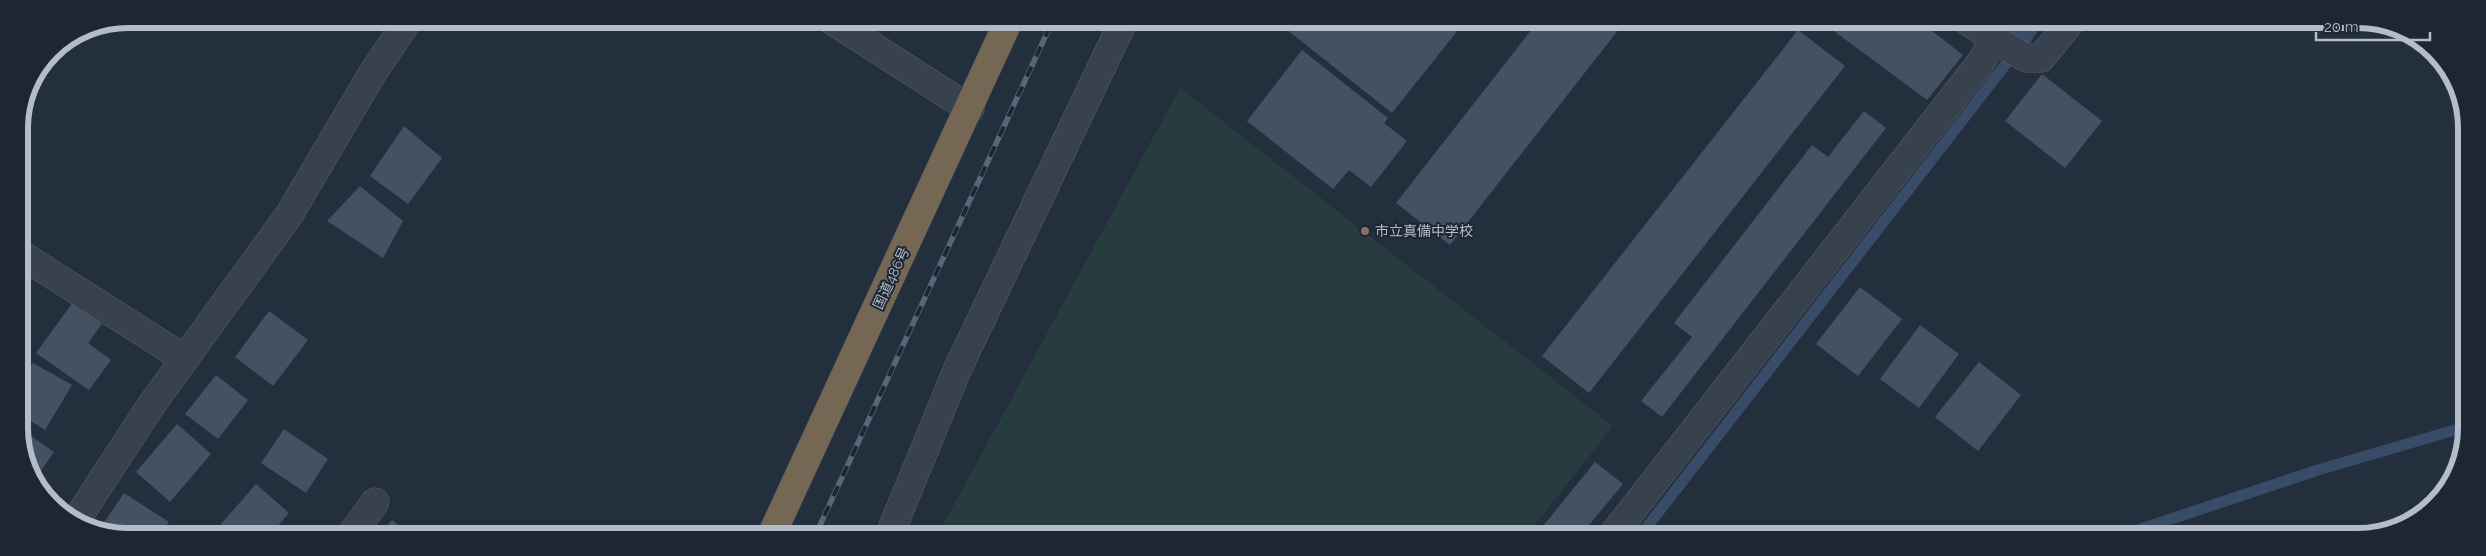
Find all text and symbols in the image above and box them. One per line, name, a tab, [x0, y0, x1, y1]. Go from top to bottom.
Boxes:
scale bar	[2316, 10, 2430, 42]
text: 20 m	[2324, 18, 2359, 36]
place label: 市立真備中学校	[1375, 223, 1473, 239]
marker: 市立真備中学校	[1359, 225, 1371, 237]
street label: 国道486号	[870, 245, 912, 311]

